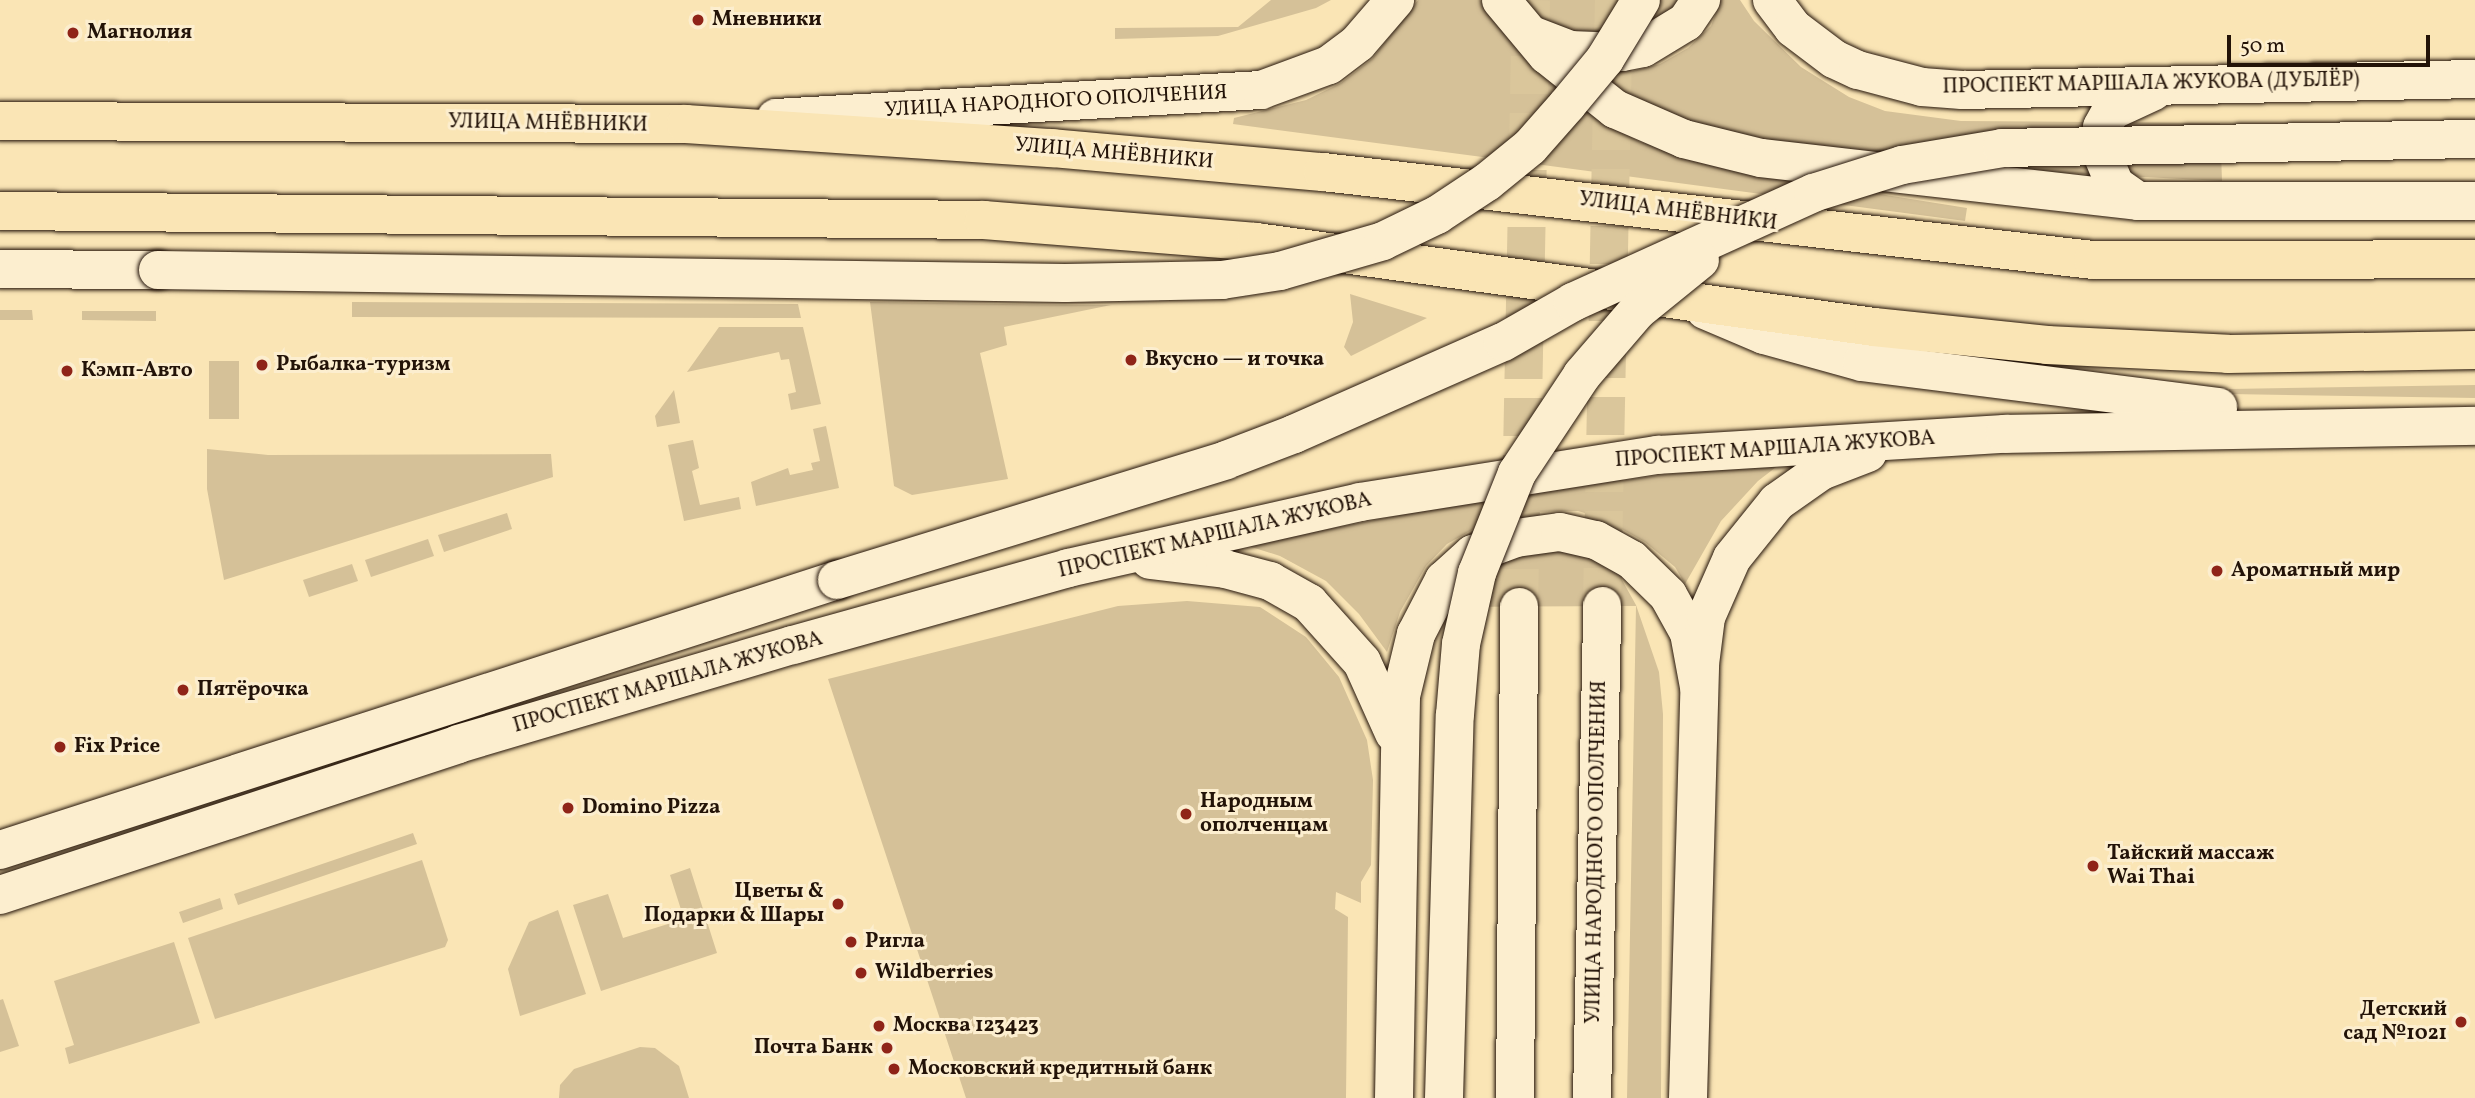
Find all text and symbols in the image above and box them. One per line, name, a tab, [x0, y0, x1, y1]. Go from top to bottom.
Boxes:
place label: Мневники	[712, 7, 822, 33]
marker: Мневники	[690, 12, 706, 28]
place label: Магнолия	[87, 20, 192, 46]
scale bar	[2230, 21, 2433, 65]
marker: Магнолия	[65, 25, 81, 41]
text: 50 m	[2240, 32, 2285, 61]
street label: ПРОСПЕКТ МАРШАЛА ЖУКОВА (ДУБЛЁР)	[1942, 68, 2360, 100]
street label: УЛИЦА НАРОДНОГО ОПОЛЧЕНИЯ	[884, 80, 1228, 124]
street label: УЛИЦА МНЁВНИКИ	[448, 110, 648, 138]
street label: УЛИЦА МНЁВНИКИ	[1013, 133, 1215, 175]
street label: УЛИЦА МНЁВНИКИ	[1577, 187, 1779, 237]
place label: Вкусно — и точка	[1145, 347, 1326, 373]
place label: Рыбалка-туризм	[276, 352, 451, 378]
marker: Вкусно — и точка	[1123, 352, 1139, 368]
marker: Рыбалка-туризм	[254, 357, 270, 373]
place label: Кэмп-Авто	[81, 358, 193, 384]
marker: Кэмп-Авто	[59, 363, 75, 379]
street label: ПРОСПЕКТ МАРШАЛА ЖУКОВА	[1614, 426, 1936, 474]
street label: ПРОСПЕКТ МАРШАЛА ЖУКОВА	[1056, 488, 1374, 584]
place label: Ароматный мир	[2231, 558, 2400, 584]
marker: Ароматный мир	[2209, 563, 2225, 579]
street label: ПРОСПЕКТ МАРШАЛА ЖУКОВА	[510, 627, 826, 739]
place label: Пятёрочка	[197, 677, 309, 703]
street label: УЛИЦА НАРОДНОГО ОПОЛЧЕНИЯ	[1581, 680, 1613, 1024]
marker: Пятёрочка	[175, 682, 191, 698]
place label: Fix Price	[74, 734, 160, 760]
marker: Fix Price	[52, 739, 68, 755]
place label: Народным ополченцам	[1200, 789, 1328, 839]
place label: Domino Pizza	[582, 795, 720, 821]
marker: Domino Pizza	[560, 800, 576, 816]
marker: Народным ополченцам	[1178, 806, 1194, 822]
place label: Тайский массаж Wai Thai	[2107, 841, 2274, 891]
marker: Тайский массаж Wai Thai	[2085, 858, 2101, 874]
place label: Цветы & Подарки & Шары	[644, 879, 824, 929]
marker: Цветы & Подарки & Шары	[830, 896, 846, 912]
place label: Ригла	[865, 929, 925, 955]
marker: Ригла	[843, 934, 859, 950]
place label: Wildberries	[875, 960, 993, 986]
marker: Wildberries	[853, 965, 869, 981]
place label: Детский сад №1021	[2343, 997, 2447, 1047]
place label: Москва 123423	[893, 1013, 1039, 1039]
marker: Детский сад №1021	[2453, 1014, 2469, 1030]
marker: Москва 123423	[871, 1018, 887, 1034]
place label: Почта Банк	[754, 1035, 873, 1061]
marker: Почта Банк	[879, 1040, 895, 1056]
place label: Московский кредитный банк	[908, 1056, 1212, 1082]
marker: Московский кредитный банк	[886, 1061, 902, 1077]

